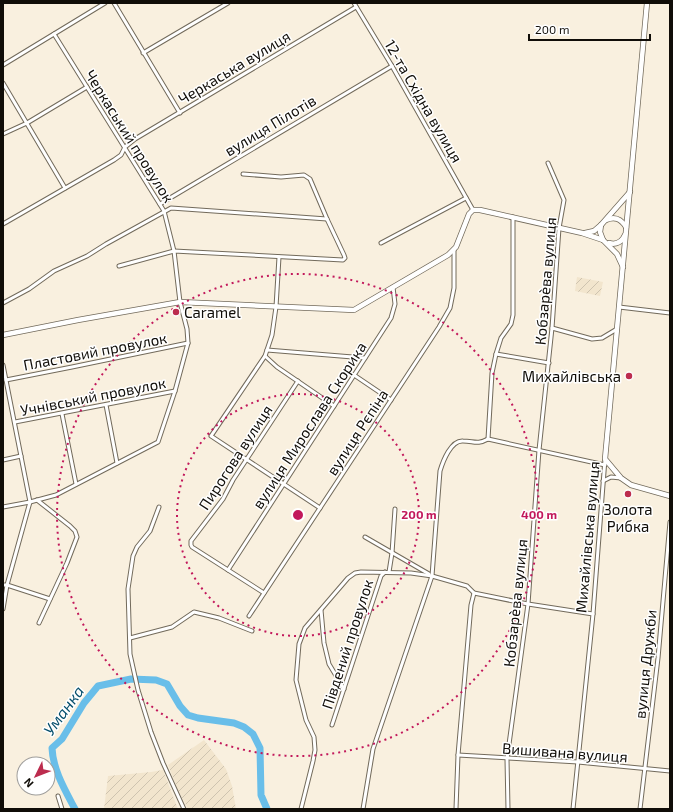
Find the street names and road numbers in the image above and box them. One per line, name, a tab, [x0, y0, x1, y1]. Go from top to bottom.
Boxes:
street label: Черкаська вулиця	[175, 27, 294, 108]
street label: 12-та Східна вулиця	[381, 36, 467, 166]
street label: Черкаський провулок	[81, 66, 178, 206]
street label: вулиця Пілотів	[221, 91, 319, 160]
street label: Кобзарèва вулиця	[530, 216, 561, 346]
street label: Пластовий провулок	[22, 328, 168, 375]
street label: вулиця Мирослава Скорика	[248, 338, 371, 512]
street label: Учнівський провулок	[19, 373, 167, 420]
street label: вулиця Рєпіна	[322, 386, 392, 479]
street label: Пирогова вулиця	[194, 401, 276, 513]
street label: Михайлівська вулиця	[571, 460, 604, 614]
street label: Кобзарèва вулиця	[499, 538, 532, 668]
street label: Південий провулок	[318, 577, 377, 711]
street label: вулиця Дружби	[630, 609, 661, 720]
street label: Вишивана вулиця	[501, 739, 628, 766]

